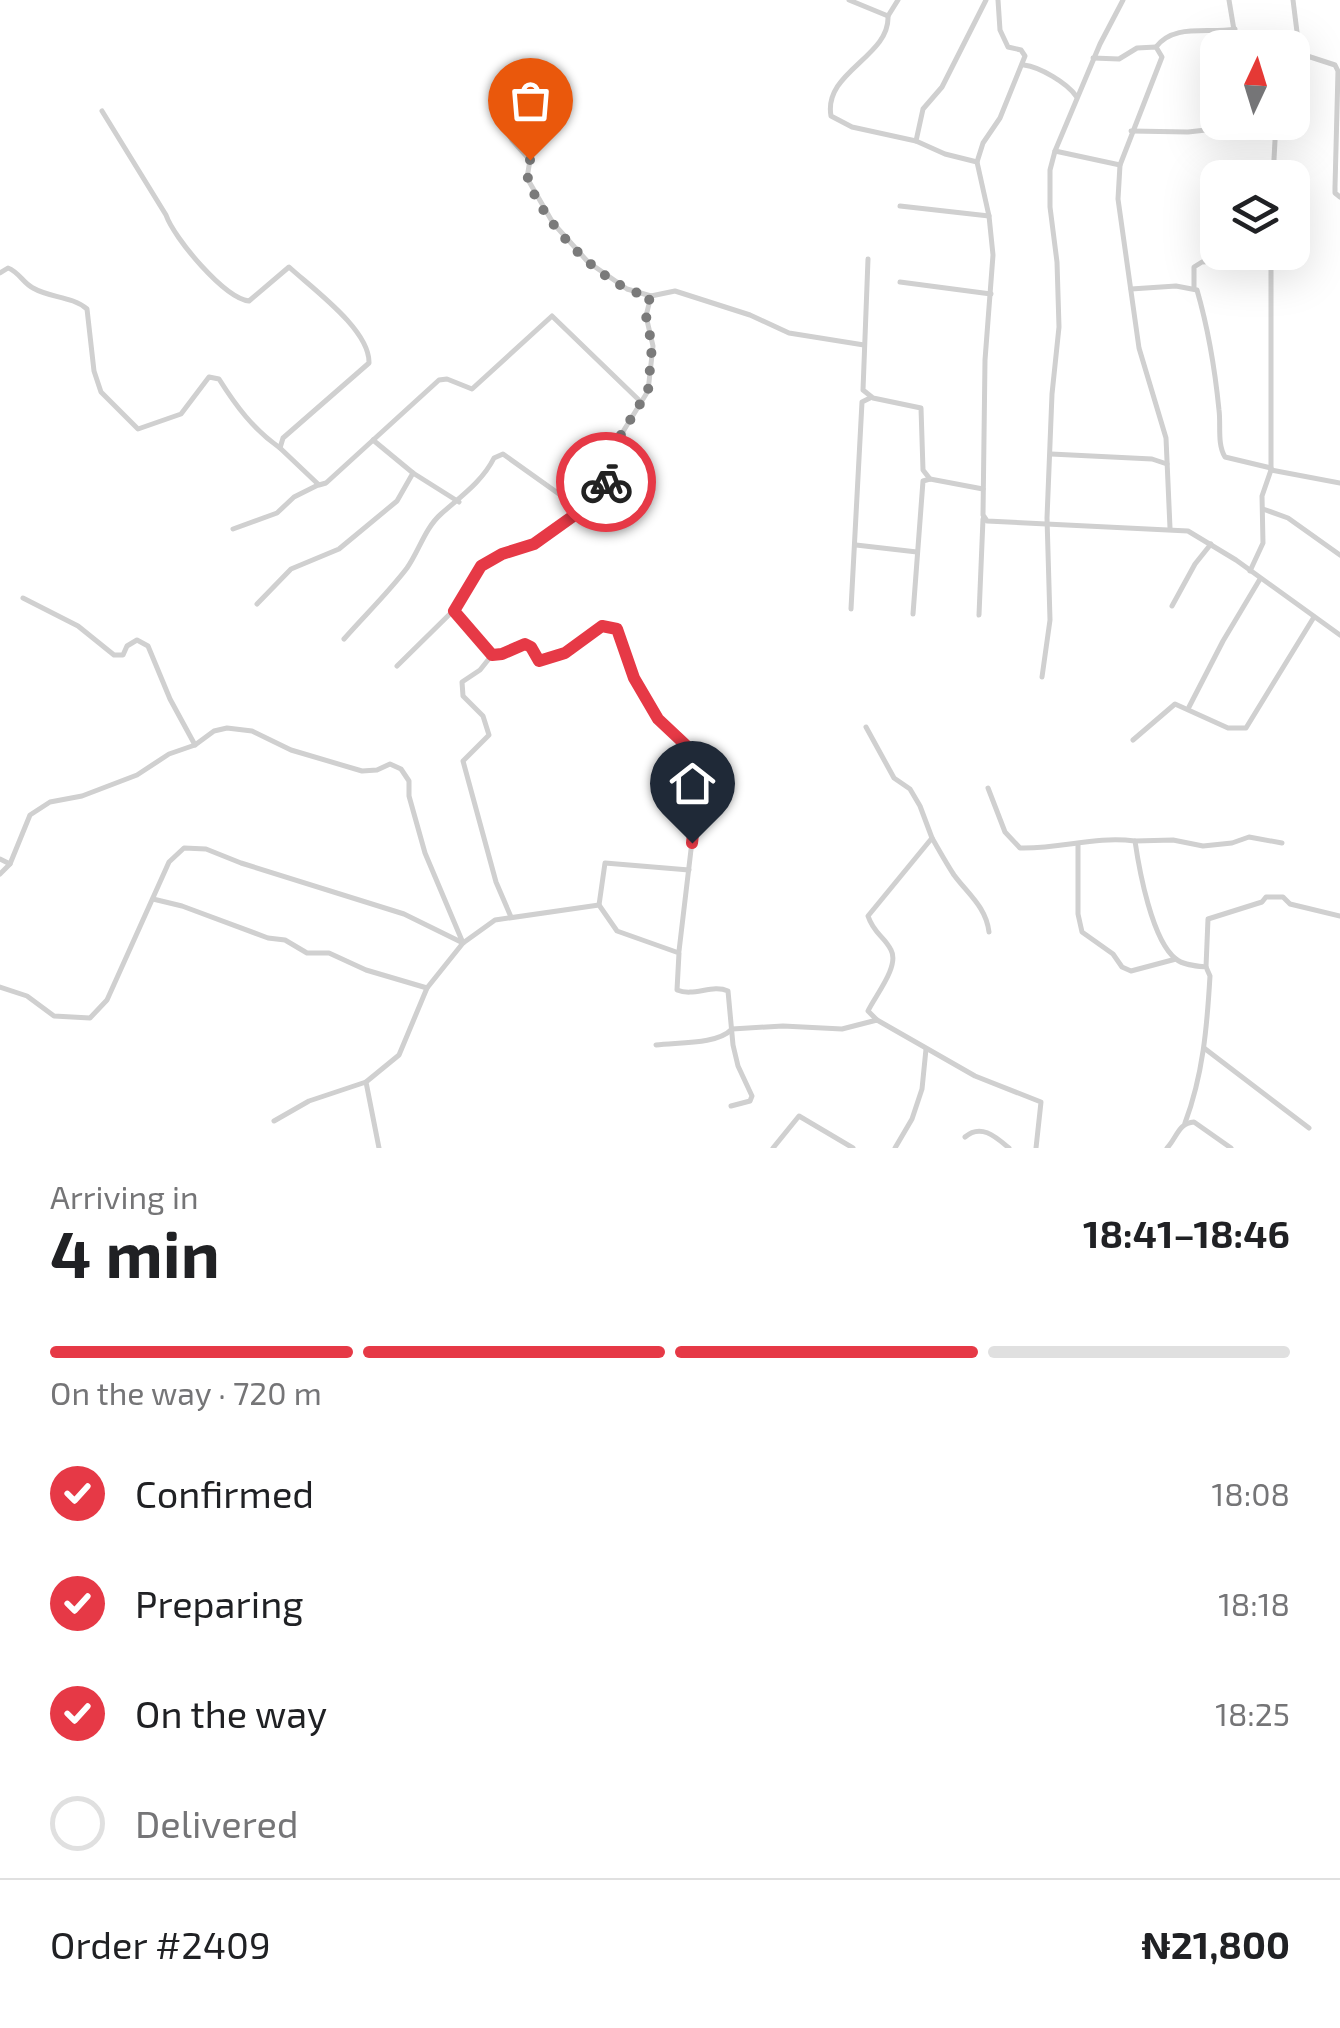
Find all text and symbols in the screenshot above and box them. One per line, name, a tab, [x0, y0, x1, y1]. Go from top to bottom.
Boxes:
north arrow	[1200, 30, 1310, 140]
map controls	[1200, 30, 1310, 270]
pin	[488, 58, 573, 161]
icon: bag	[503, 73, 558, 128]
button: layers	[1200, 160, 1310, 270]
courier	[556, 432, 656, 532]
icon: bike	[579, 455, 634, 510]
pin	[650, 741, 735, 844]
icon: home	[665, 756, 720, 811]
text: Arriving in	[50, 1177, 199, 1215]
text: 18:41–18:46	[1083, 1210, 1290, 1256]
text: 4 min	[50, 1213, 220, 1291]
text: On the way · 720 m	[50, 1373, 322, 1411]
icon: check	[50, 1466, 105, 1521]
text: Confirmed	[135, 1470, 314, 1516]
text: 18:08	[1212, 1474, 1290, 1512]
icon: check	[50, 1576, 105, 1631]
text: Preparing	[135, 1580, 303, 1626]
text: 18:18	[1218, 1584, 1290, 1622]
icon: check	[50, 1686, 105, 1741]
text: On the way	[135, 1690, 327, 1736]
text: 18:25	[1215, 1694, 1290, 1732]
text: Delivered	[135, 1800, 299, 1846]
text: Order #2409	[50, 1921, 271, 1967]
text: ₦21,800	[1141, 1921, 1290, 1967]

